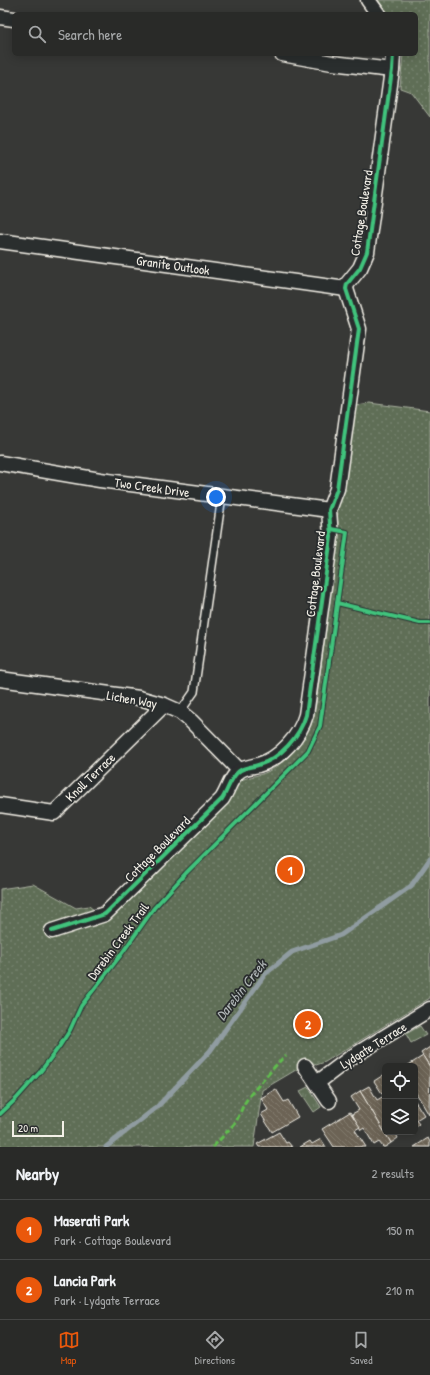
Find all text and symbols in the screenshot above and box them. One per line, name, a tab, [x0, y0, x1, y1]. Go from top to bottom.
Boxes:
search box	[12, 12, 418, 56]
icon: search	[26, 23, 48, 45]
text: Search here	[58, 24, 122, 45]
street label: Cottage Boulevard	[345, 169, 377, 257]
street label: Granite Outlook	[135, 251, 211, 279]
street label: Two Creek Drive	[113, 473, 191, 501]
your location	[206, 487, 226, 507]
street label: Cottage Boulevard	[301, 530, 329, 618]
street label: Lichen Way	[105, 686, 159, 712]
street label: Knoll Terrace	[61, 749, 119, 805]
street label: Cottage Boulevard	[120, 812, 194, 886]
pin: 1	[277, 855, 303, 885]
street label: Darebin Creek Trail	[83, 898, 153, 983]
water label: Darebin Creek	[211, 955, 271, 1024]
pin: 2	[295, 1009, 321, 1039]
street label: Lydgate Terrace	[336, 1017, 410, 1073]
map controls	[382, 1063, 418, 1135]
button: locate	[382, 1063, 418, 1099]
button: layers	[382, 1099, 418, 1135]
scale bar	[12, 1119, 64, 1138]
text: 20 m	[18, 1121, 38, 1135]
text: Nearby	[16, 1162, 59, 1185]
text: 2 results	[372, 1164, 414, 1182]
text: Maserati Park	[54, 1210, 129, 1231]
text: 1	[27, 1221, 31, 1239]
text: 150 m	[386, 1221, 414, 1239]
text: Park · Cottage Boulevard	[54, 1231, 171, 1249]
text: Lancia Park	[54, 1270, 116, 1291]
text: 2	[26, 1281, 32, 1299]
text: 210 m	[386, 1281, 414, 1299]
text: Park · Lydgate Terrace	[54, 1291, 160, 1309]
tab: Map	[58, 1329, 80, 1367]
tab: Directions	[195, 1329, 235, 1367]
tab: Saved	[350, 1329, 372, 1367]

